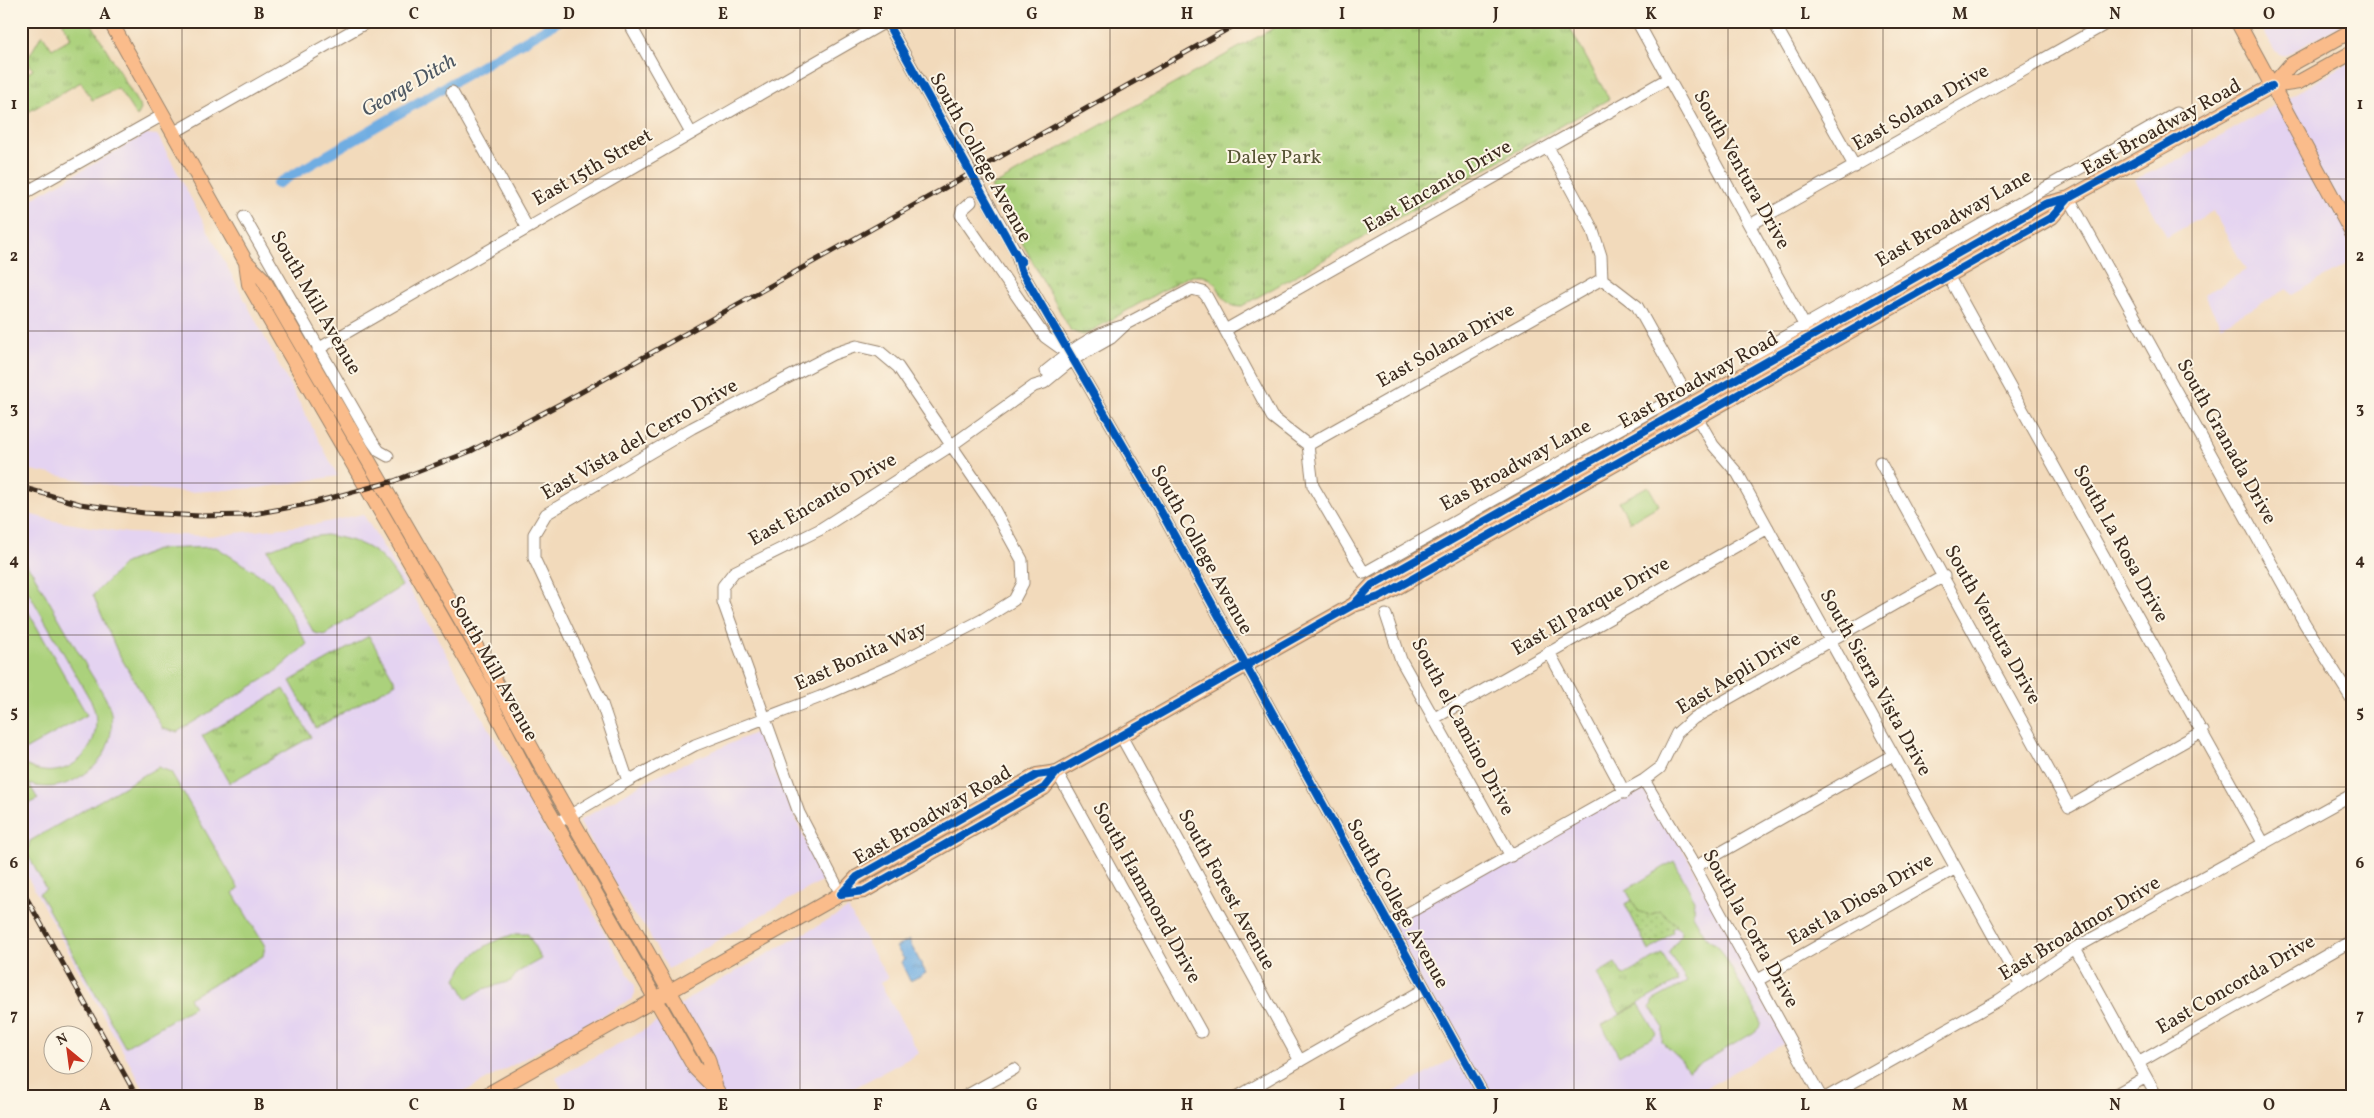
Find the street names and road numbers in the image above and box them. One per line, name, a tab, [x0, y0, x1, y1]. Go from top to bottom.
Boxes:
street label: East Solana Drive	[1847, 57, 1995, 159]
street label: South College Avenue	[922, 68, 1038, 248]
street label: East Broadway Road	[2077, 72, 2247, 184]
street label: South Ventura Drive	[1686, 85, 1796, 255]
street label: East 15th Street	[528, 122, 658, 214]
street label: East Encanto Drive	[1359, 133, 1517, 241]
street label: East Broadway Lane	[1871, 163, 2037, 275]
street label: South Mill Avenue	[262, 226, 368, 380]
street label: East Solana Drive	[1372, 296, 1520, 396]
street label: East Broadway Road	[1614, 325, 1784, 437]
street label: South Granada Drive	[2169, 354, 2283, 530]
street label: East Vista del Cerro Drive	[537, 372, 743, 508]
street label: Eas Broadway Lane	[1435, 413, 1597, 519]
street label: East Encanto Drive	[744, 446, 902, 554]
street label: South College Avenue	[1143, 460, 1259, 640]
street label: South La Rosa Drive	[2065, 460, 2175, 628]
street label: South Ventura Drive	[1937, 540, 2047, 710]
street label: East El Parque Drive	[1507, 550, 1675, 664]
street label: South Sierra Vista Drive	[1812, 585, 1938, 781]
street label: South Mill Avenue	[442, 591, 544, 747]
street label: East Bonita Way	[791, 615, 932, 699]
street label: East Aepli Drive	[1671, 626, 1807, 722]
street label: South el Camino Drive	[1403, 633, 1521, 821]
street label: East Broadway Road	[849, 759, 1017, 873]
street label: South Hammond Drive	[1085, 797, 1207, 989]
street label: South Forest Avenue	[1170, 805, 1282, 975]
street label: South College Avenue	[1339, 814, 1455, 994]
street label: South la Corta Drive	[1695, 844, 1805, 1014]
street label: East la Diosa Drive	[1783, 847, 1939, 953]
street label: East Broadmor Drive	[1994, 870, 2166, 988]
street label: East Concorda Drive	[2151, 928, 2321, 1042]

